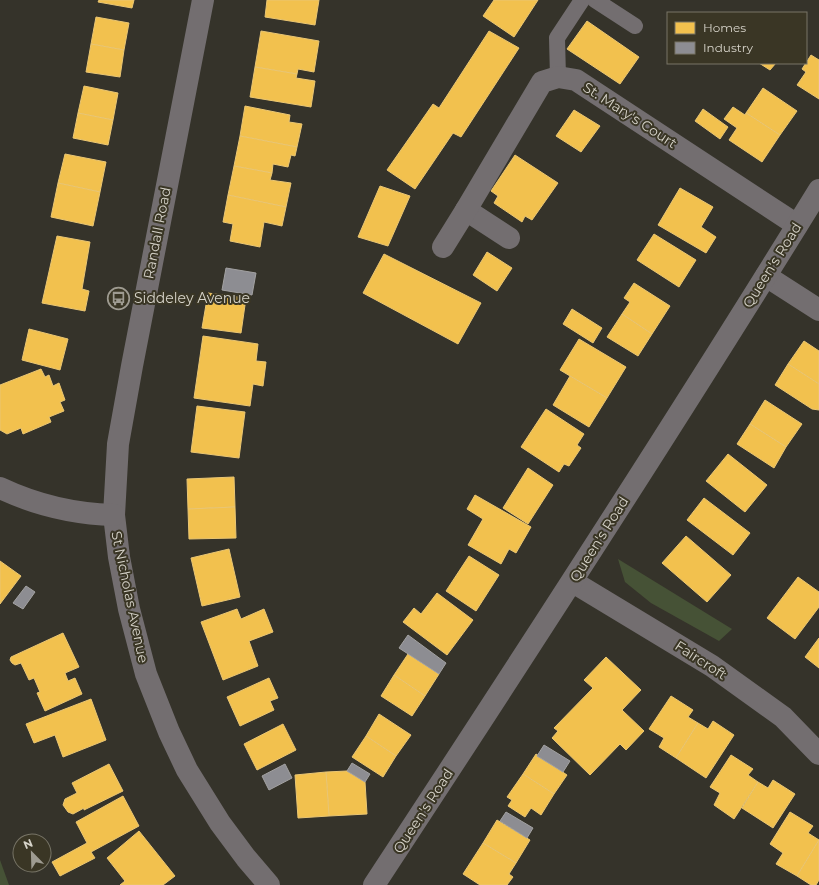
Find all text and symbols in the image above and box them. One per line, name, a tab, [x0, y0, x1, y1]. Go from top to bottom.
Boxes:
legend	[667, 12, 807, 64]
text: Homes	[703, 20, 746, 35]
text: Industry	[703, 40, 753, 55]
street label: St. Mary's Court	[580, 78, 681, 152]
street label: Randall Road	[139, 185, 175, 281]
street label: Queen's Road	[739, 219, 805, 311]
bus stop icon: Siddeley Avenue	[105, 285, 131, 311]
place label: Siddeley Avenue	[134, 289, 250, 307]
street label: Queen's Road	[566, 493, 632, 585]
street label: St Nicholas Avenue	[107, 529, 153, 665]
street label: Faircroft	[672, 637, 731, 684]
street label: Queen's Road	[389, 765, 457, 857]
north arrow	[12, 833, 52, 873]
text: N	[21, 836, 35, 852]

